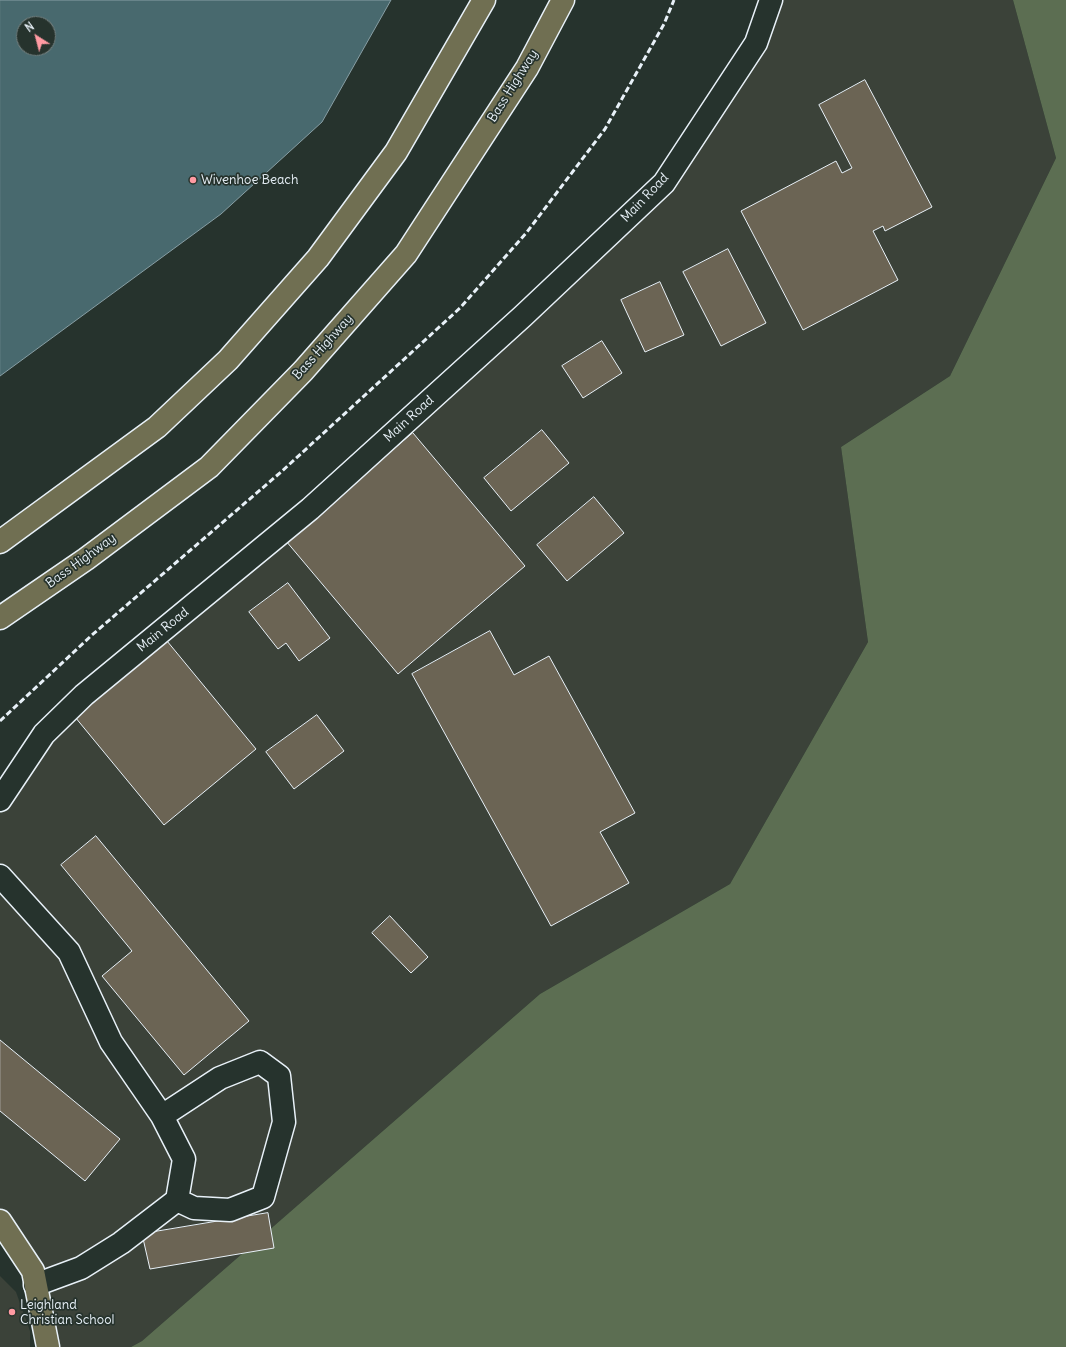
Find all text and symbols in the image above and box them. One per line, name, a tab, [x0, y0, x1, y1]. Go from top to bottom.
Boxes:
north arrow	[16, 16, 56, 56]
text: N	[22, 19, 37, 35]
street label: Bass Highway	[484, 47, 542, 125]
street label: Main Road	[618, 170, 672, 226]
place label: Wivenhoe Beach	[201, 172, 298, 188]
marker: Wivenhoe Beach	[188, 175, 198, 185]
street label: Bass Highway	[290, 311, 356, 383]
street label: Main Road	[381, 392, 437, 446]
street label: Bass Highway	[43, 530, 119, 592]
street label: Main Road	[134, 604, 192, 656]
place label: Leighland Christian School	[20, 1297, 114, 1328]
marker: Leighland Christian School	[7, 1307, 17, 1317]

